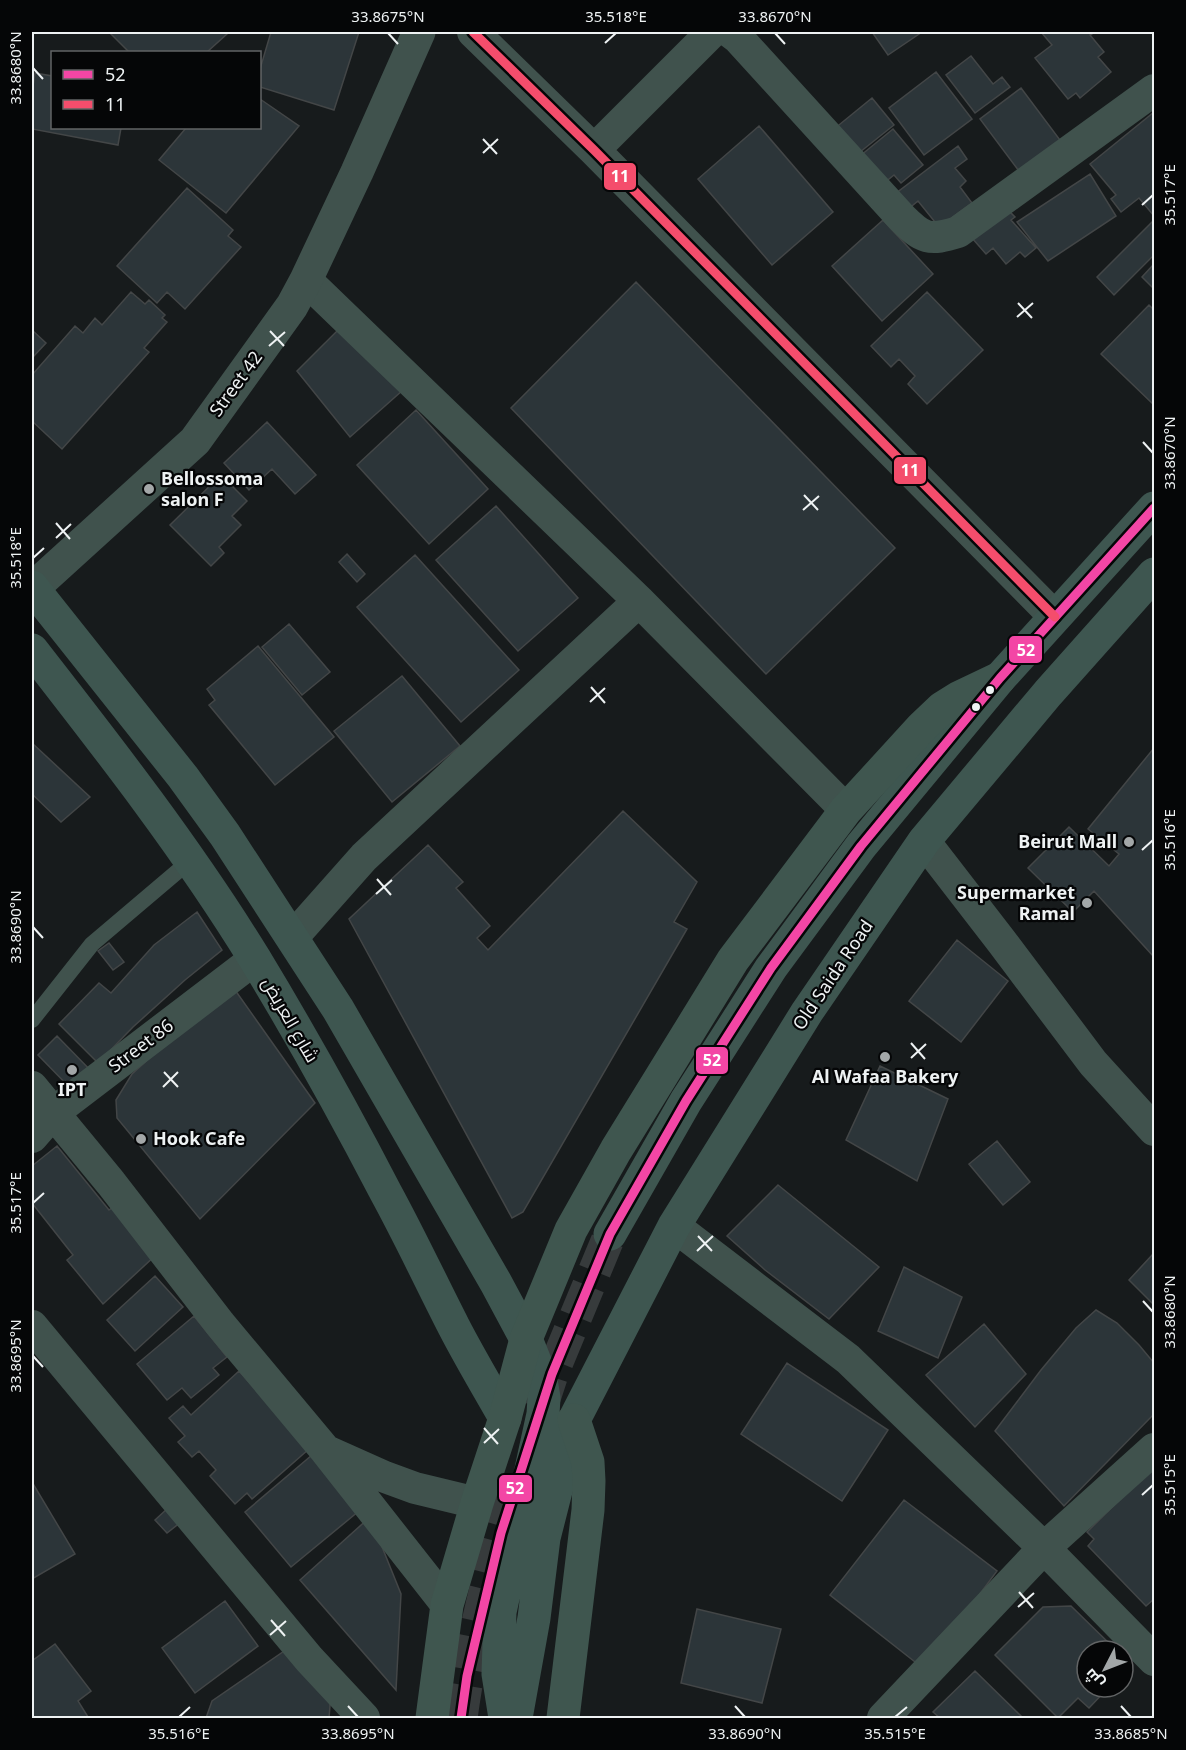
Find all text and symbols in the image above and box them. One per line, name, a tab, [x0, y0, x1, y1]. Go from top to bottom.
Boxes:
text: 33.8675°N	[351, 6, 425, 26]
text: 35.518°E	[585, 6, 647, 26]
text: 33.8670°N	[738, 6, 812, 26]
text: 33.8680°N	[5, 31, 25, 105]
legend	[51, 51, 261, 129]
text: 52	[105, 62, 126, 86]
text: 11	[105, 92, 126, 116]
line badge: 11	[603, 162, 637, 191]
text: 35.517°E	[1159, 164, 1179, 226]
text: 11	[611, 165, 629, 187]
street label: Street 42	[203, 346, 267, 421]
text: 33.8670°N	[1159, 416, 1179, 490]
line badge: 11	[893, 456, 927, 485]
text: 11	[901, 459, 919, 481]
place label: Bellossoma salon F	[161, 466, 263, 511]
marker: Bellossoma salon F	[142, 482, 156, 496]
text: 35.518°E	[5, 527, 25, 589]
line badge: 52	[1008, 635, 1043, 664]
text: 52	[1017, 639, 1035, 661]
unlabelled marker	[984, 684, 996, 696]
unlabelled marker	[970, 701, 982, 713]
text: 35.516°E	[1159, 809, 1179, 871]
place label: Beirut Mall	[1018, 829, 1117, 853]
marker: Beirut Mall	[1122, 835, 1136, 849]
place label: Supermarket Ramal	[957, 880, 1075, 925]
text: 33.8690°N	[5, 890, 25, 964]
marker: Supermarket Ramal	[1080, 896, 1094, 910]
street label: Old Saida Road	[786, 915, 878, 1034]
street label: شارع العريض	[256, 973, 325, 1067]
street label: Street 86	[103, 1013, 178, 1078]
line badge: 52	[695, 1046, 729, 1075]
text: 52	[703, 1049, 721, 1071]
marker: Al Wafaa Bakery	[878, 1050, 892, 1064]
marker: IPT	[65, 1063, 79, 1077]
place label: Al Wafaa Bakery	[812, 1064, 959, 1088]
place label: IPT	[58, 1077, 87, 1101]
place label: Hook Cafe	[153, 1126, 245, 1150]
marker: Hook Cafe	[134, 1132, 148, 1146]
text: 35.517°E	[5, 1172, 25, 1234]
text: 33.8680°N	[1159, 1275, 1179, 1349]
text: 33.8695°N	[5, 1319, 25, 1393]
text: 35.515°E	[1159, 1454, 1179, 1516]
line badge: 52	[498, 1474, 533, 1503]
text: 52	[506, 1477, 524, 1499]
north arrow	[1075, 1639, 1135, 1699]
text: ش	[1079, 1664, 1109, 1694]
text: 35.516°E	[148, 1723, 210, 1743]
text: 33.8695°N	[321, 1723, 395, 1743]
text: 33.8690°N	[708, 1723, 782, 1743]
text: 35.515°E	[864, 1723, 926, 1743]
text: 33.8685°N	[1094, 1723, 1168, 1743]

